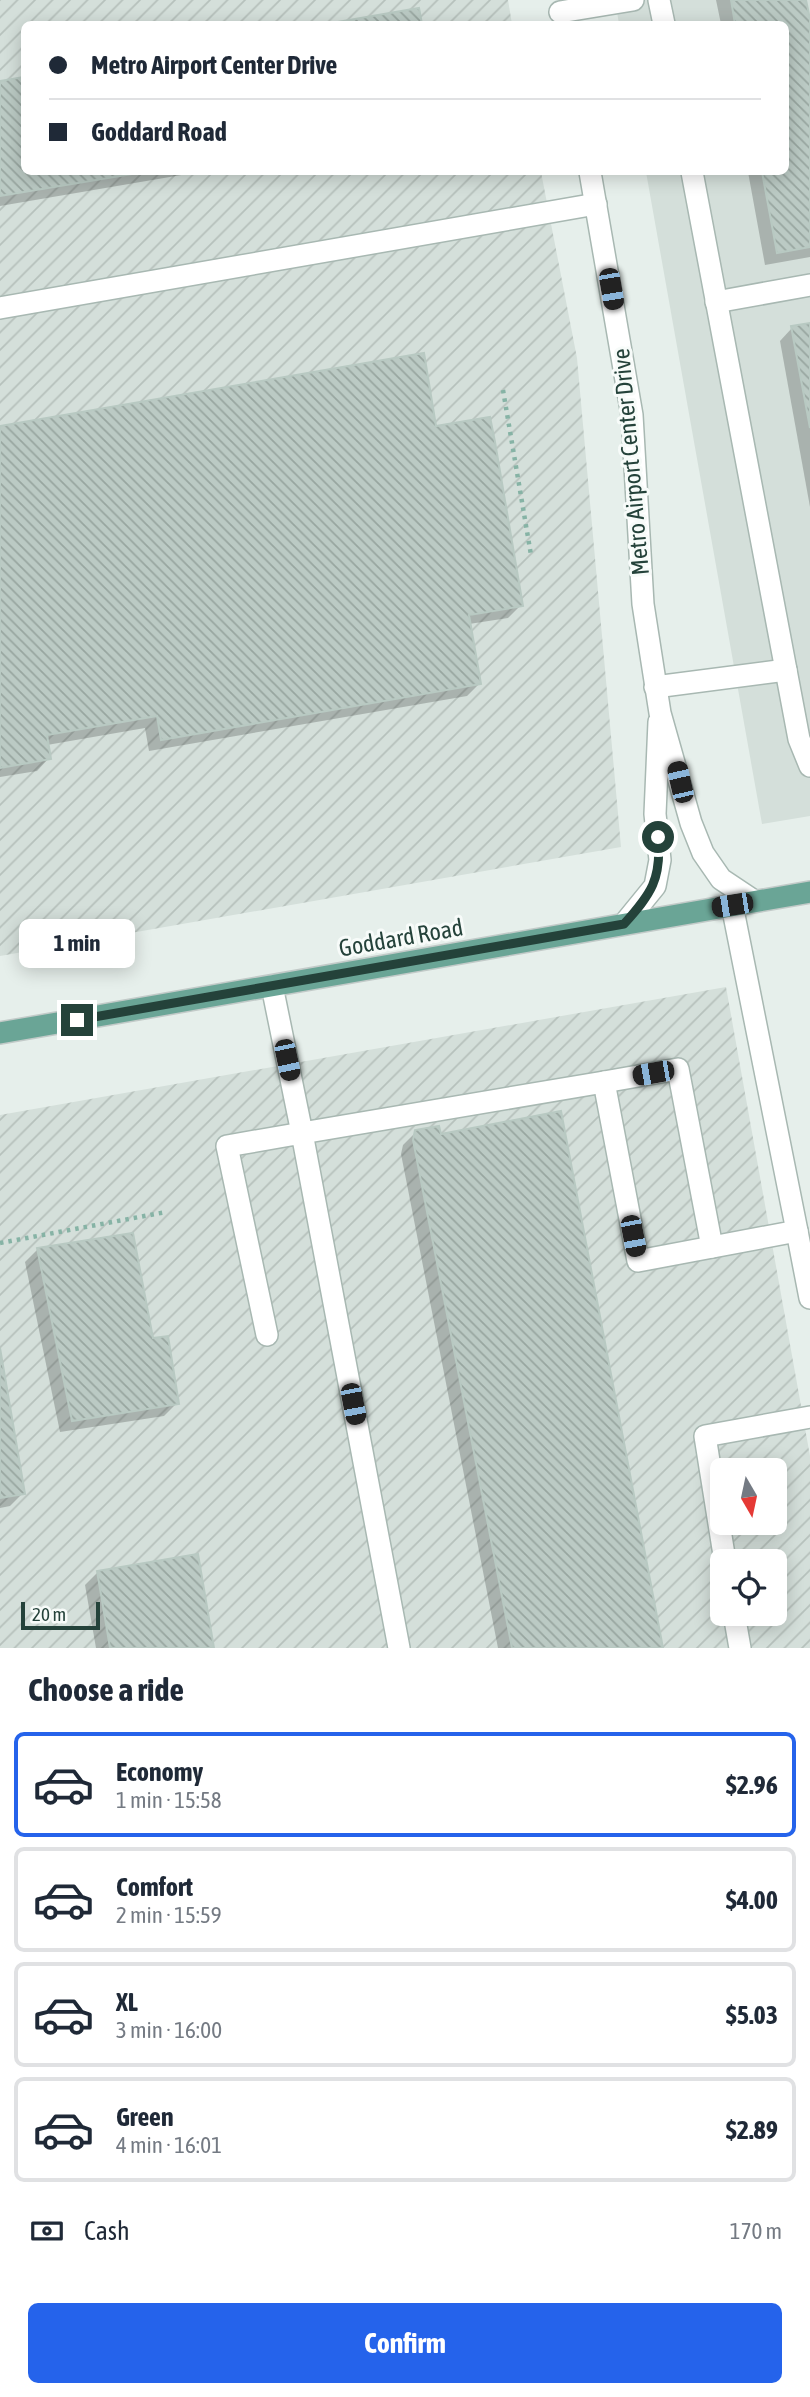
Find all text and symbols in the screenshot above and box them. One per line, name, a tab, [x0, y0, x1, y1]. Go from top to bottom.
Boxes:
text: Metro Airport Center Drive	[91, 50, 337, 80]
text: Goddard Road	[91, 117, 227, 147]
car	[598, 266, 625, 312]
street label: Metro Airport Center Drive	[607, 348, 654, 577]
car	[666, 759, 695, 805]
route start	[642, 821, 674, 853]
car	[710, 891, 755, 919]
street label: Goddard Road	[337, 913, 465, 962]
callout: 1 min	[19, 918, 135, 968]
text: 1 min	[54, 930, 100, 956]
route end	[61, 1004, 93, 1036]
car	[273, 1037, 302, 1083]
car	[631, 1059, 676, 1087]
car	[619, 1213, 648, 1259]
car	[339, 1381, 368, 1427]
north arrow	[710, 1458, 788, 1535]
map controls	[710, 1458, 787, 1626]
button: locate	[710, 1549, 787, 1626]
scale bar	[21, 1599, 100, 1631]
text: 20 m	[32, 1603, 66, 1625]
text: Choose a ride	[28, 1671, 184, 1708]
icon: car	[32, 1753, 95, 1816]
text: Economy	[116, 1757, 203, 1787]
text: $2.96	[726, 1770, 778, 1800]
text: 1 min · 15:58	[116, 1787, 222, 1813]
icon: car	[32, 1868, 95, 1931]
text: Comfort	[116, 1872, 193, 1902]
text: $4.00	[726, 1885, 778, 1915]
text: 2 min · 15:59	[116, 1902, 222, 1928]
icon: car	[32, 1983, 95, 2046]
text: XL	[116, 1987, 138, 2017]
text: $5.03	[726, 2000, 778, 2030]
text: 3 min · 16:00	[116, 2017, 222, 2043]
icon: car	[32, 2098, 95, 2161]
text: Green	[116, 2102, 174, 2132]
text: $2.89	[726, 2115, 778, 2145]
text: 4 min · 16:01	[116, 2132, 222, 2158]
icon: cash	[28, 2212, 66, 2250]
text: Cash	[84, 2216, 130, 2246]
text: 170 m	[730, 2218, 782, 2244]
button: Confirm	[28, 2303, 782, 2383]

